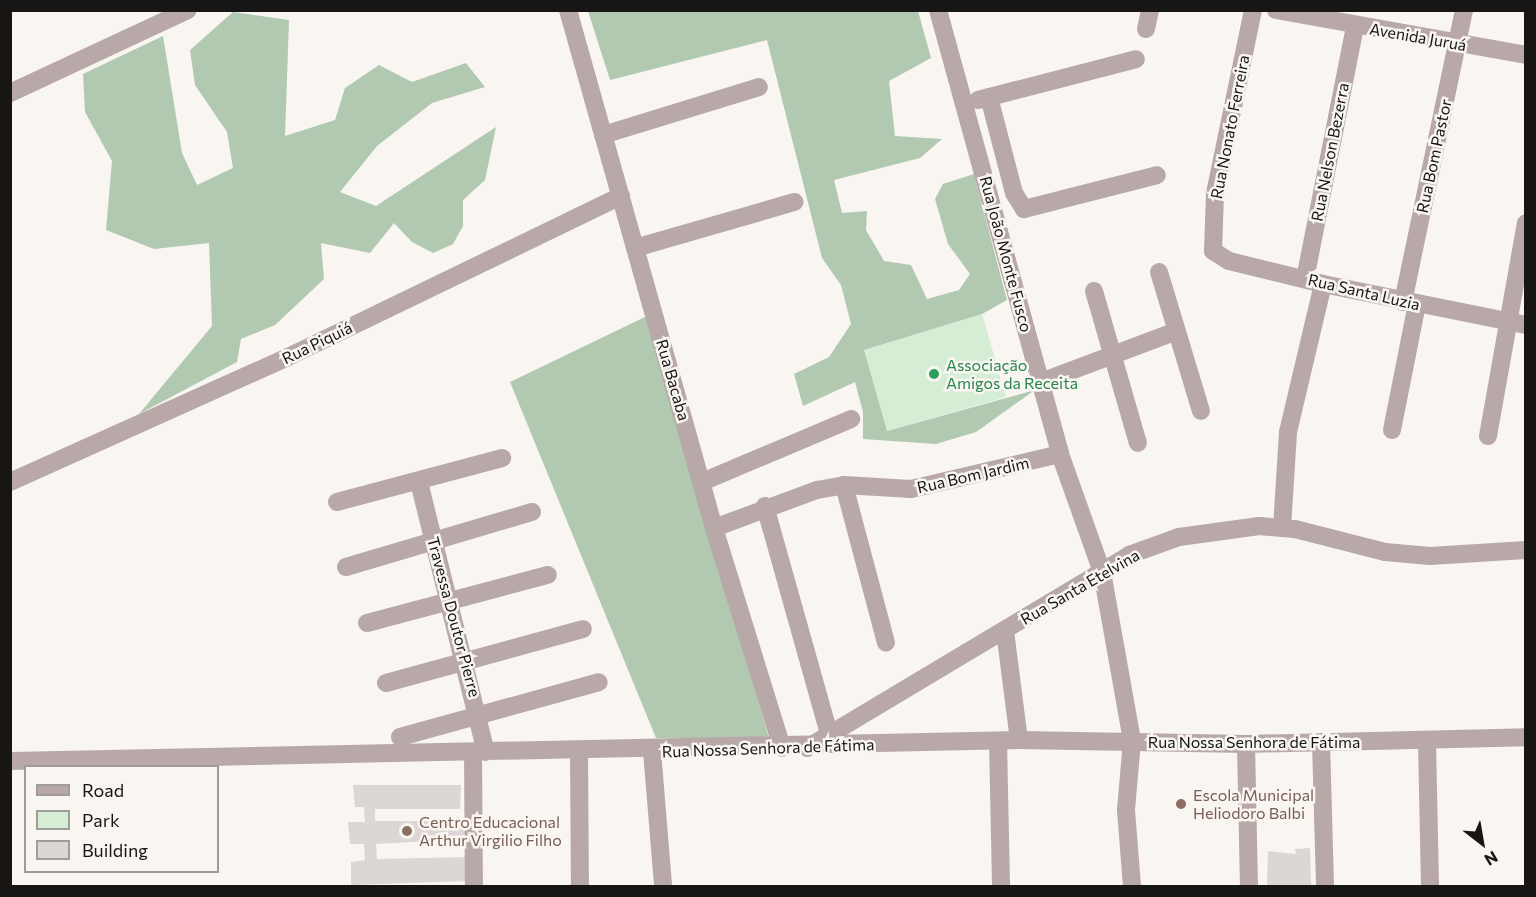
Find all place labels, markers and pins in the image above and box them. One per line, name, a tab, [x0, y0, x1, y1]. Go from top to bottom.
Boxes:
place label: Associação Amigos da Receita	[946, 355, 1078, 393]
marker: Associação Amigos da Receita	[927, 367, 941, 381]
place label: Escola Municipal Heliodoro Balbi	[1193, 785, 1314, 823]
marker: Escola Municipal Heliodoro Balbi	[1174, 797, 1188, 811]
place label: Centro Educacional Arthur Virgilio Filho	[419, 812, 562, 850]
marker: Centro Educacional Arthur Virgilio Filho	[400, 824, 414, 838]

